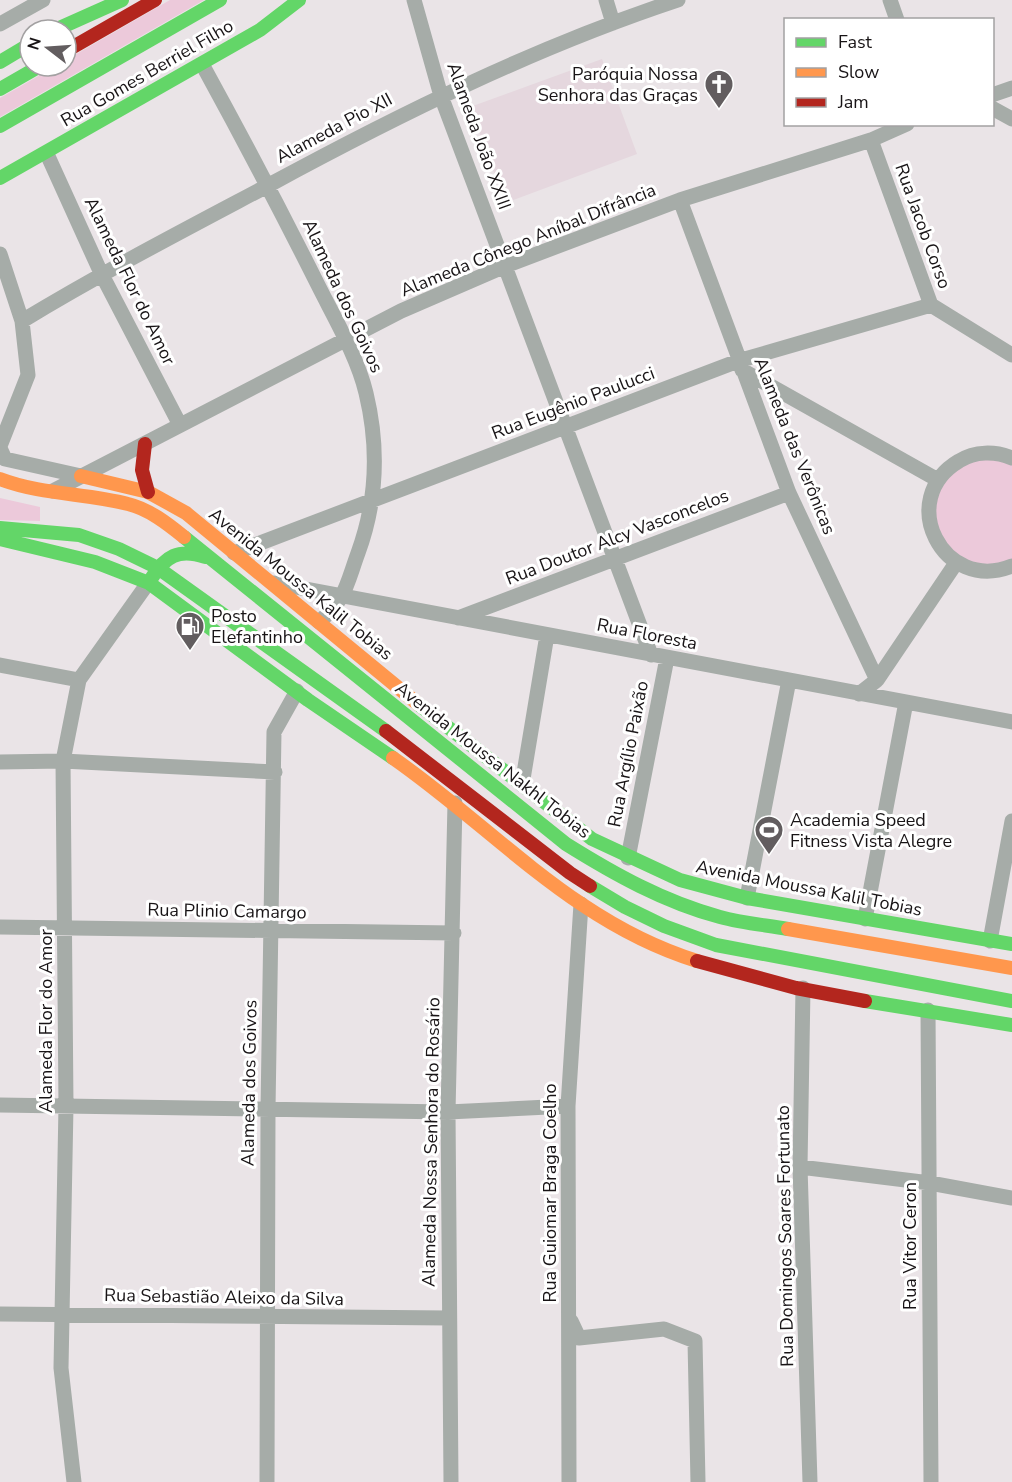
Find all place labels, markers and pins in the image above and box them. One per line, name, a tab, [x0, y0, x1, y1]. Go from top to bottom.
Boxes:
place label: Paróquia Nossa Senhora das Graças	[538, 62, 698, 107]
church icon: Paróquia Nossa Senhora das Graças	[703, 68, 735, 110]
place label: Posto Elefantinho	[211, 604, 303, 649]
fuel station icon: Posto Elefantinho	[174, 610, 206, 652]
place label: Academia Speed Fitness Vista Alegre	[790, 808, 952, 853]
sports icon: Academia Speed Fitness Vista Alegre	[753, 814, 785, 856]

